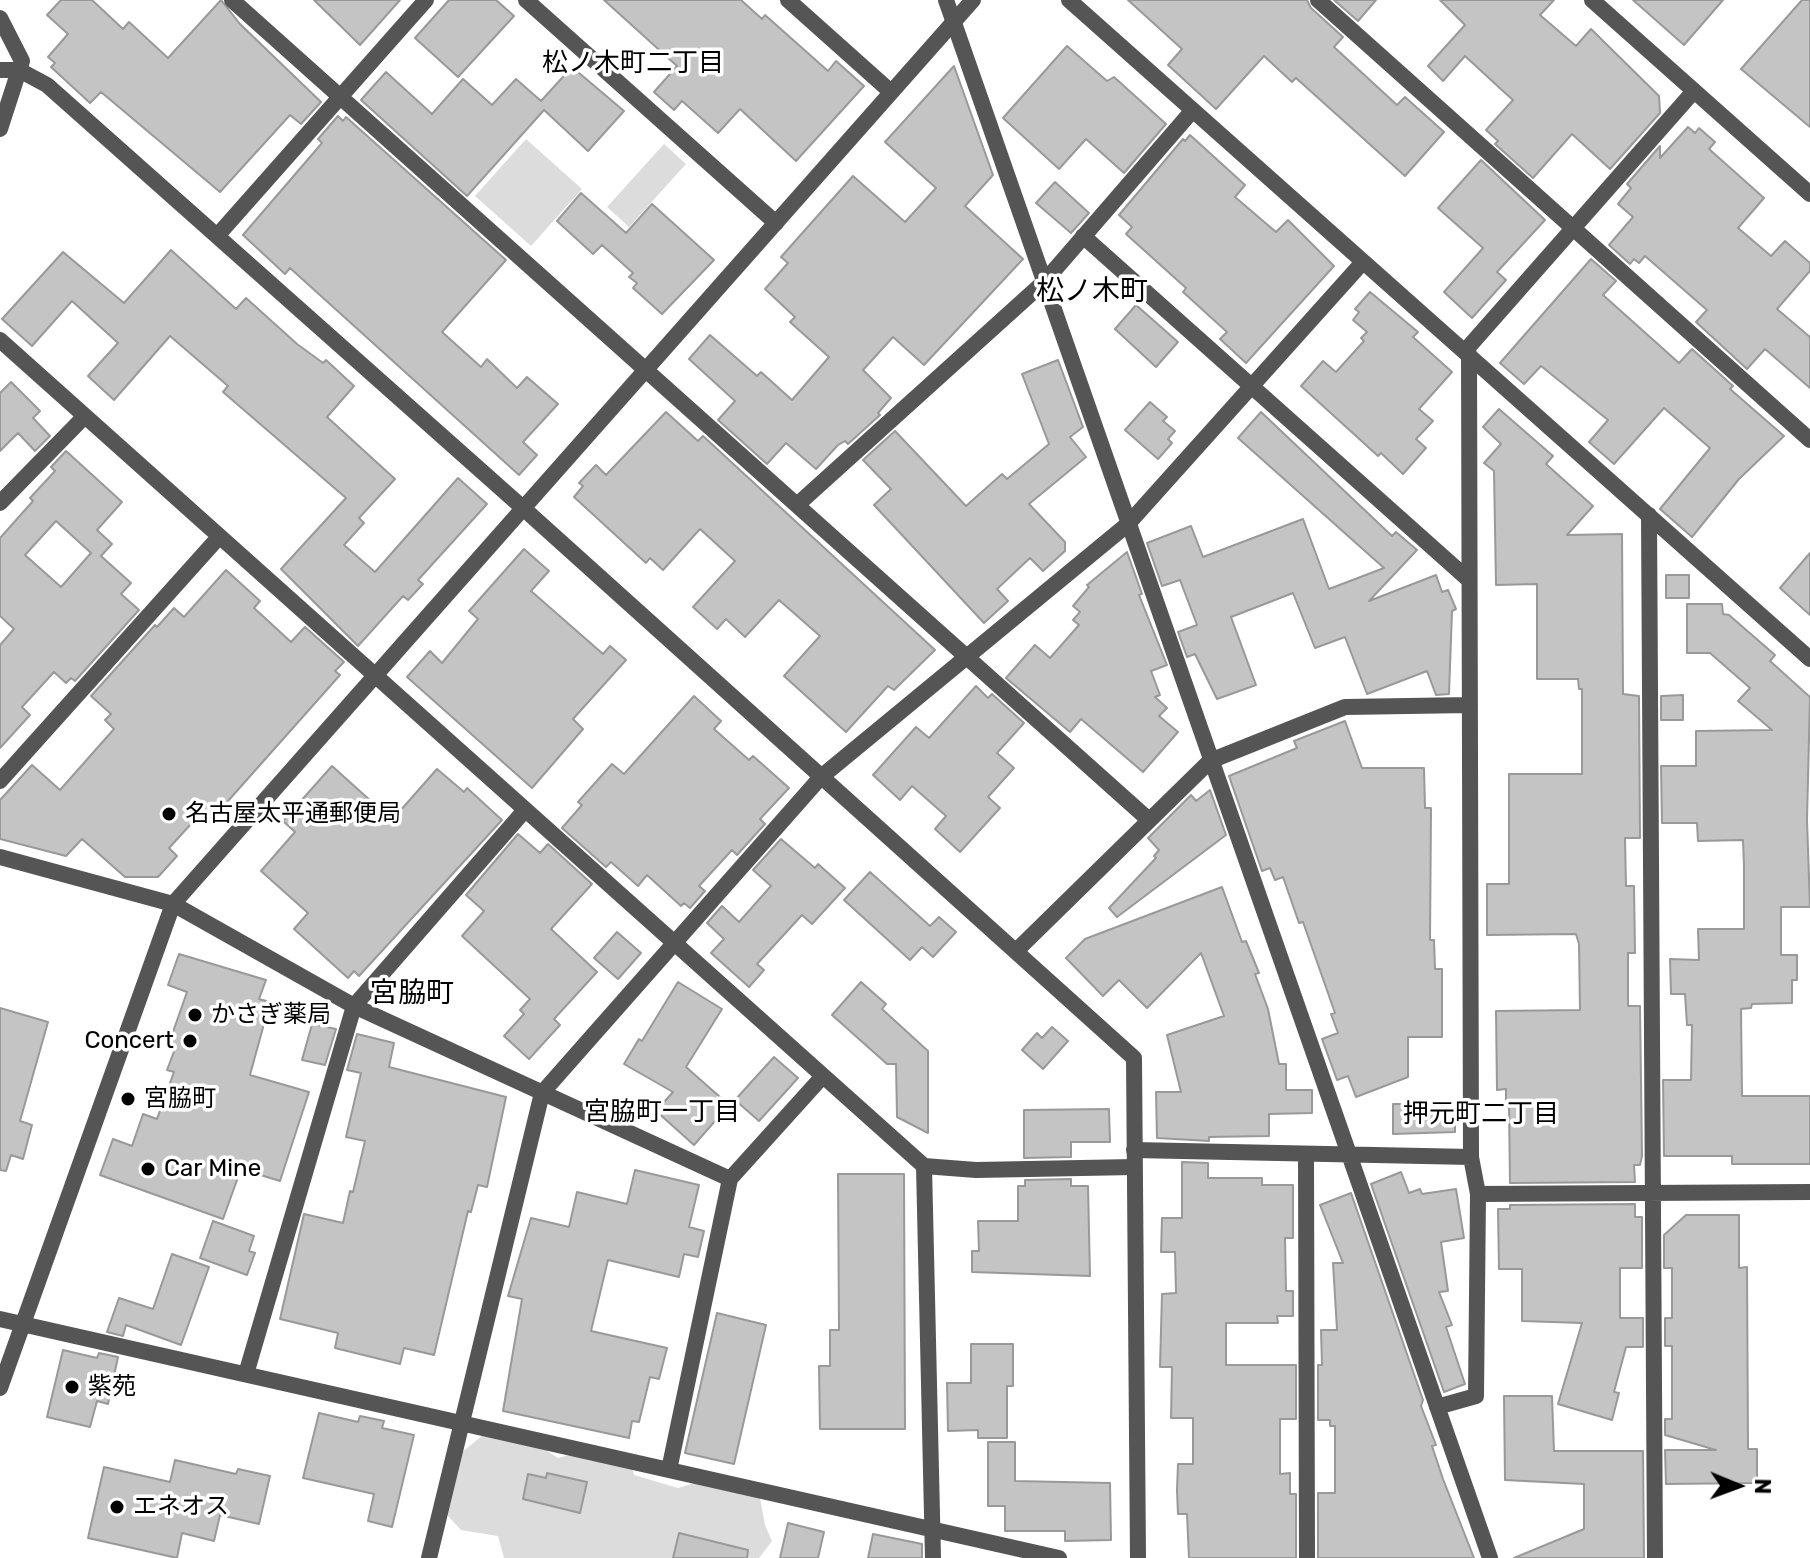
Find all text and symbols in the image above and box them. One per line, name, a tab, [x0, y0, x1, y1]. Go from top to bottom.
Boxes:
district label: 松ノ木町二丁目	[542, 47, 724, 79]
district label: 松ノ木町	[1036, 275, 1148, 309]
place label: 名古屋太平通郵便局	[185, 800, 401, 828]
marker: 名古屋太平通郵便局	[160, 805, 178, 823]
district label: 宮脇町	[370, 977, 454, 1011]
place label: かさぎ薬局	[211, 1001, 331, 1029]
marker: かさぎ薬局	[186, 1006, 204, 1024]
place label: Concert	[85, 1027, 174, 1055]
marker: Concert	[181, 1032, 199, 1050]
place label: 宮脇町	[144, 1085, 216, 1113]
marker: 宮脇町	[119, 1090, 137, 1108]
district label: 宮脇町一丁目	[584, 1096, 740, 1128]
district label: 押元町二丁目	[1403, 1098, 1559, 1130]
place label: Car Mine	[164, 1155, 261, 1183]
marker: Car Mine	[139, 1160, 157, 1178]
place label: 紫苑	[88, 1373, 136, 1401]
marker: 紫苑	[63, 1378, 81, 1396]
north arrow	[1698, 1446, 1778, 1526]
text: N	[1749, 1478, 1776, 1495]
place label: エネオス	[133, 1493, 229, 1521]
marker: エネオス	[108, 1498, 126, 1516]

